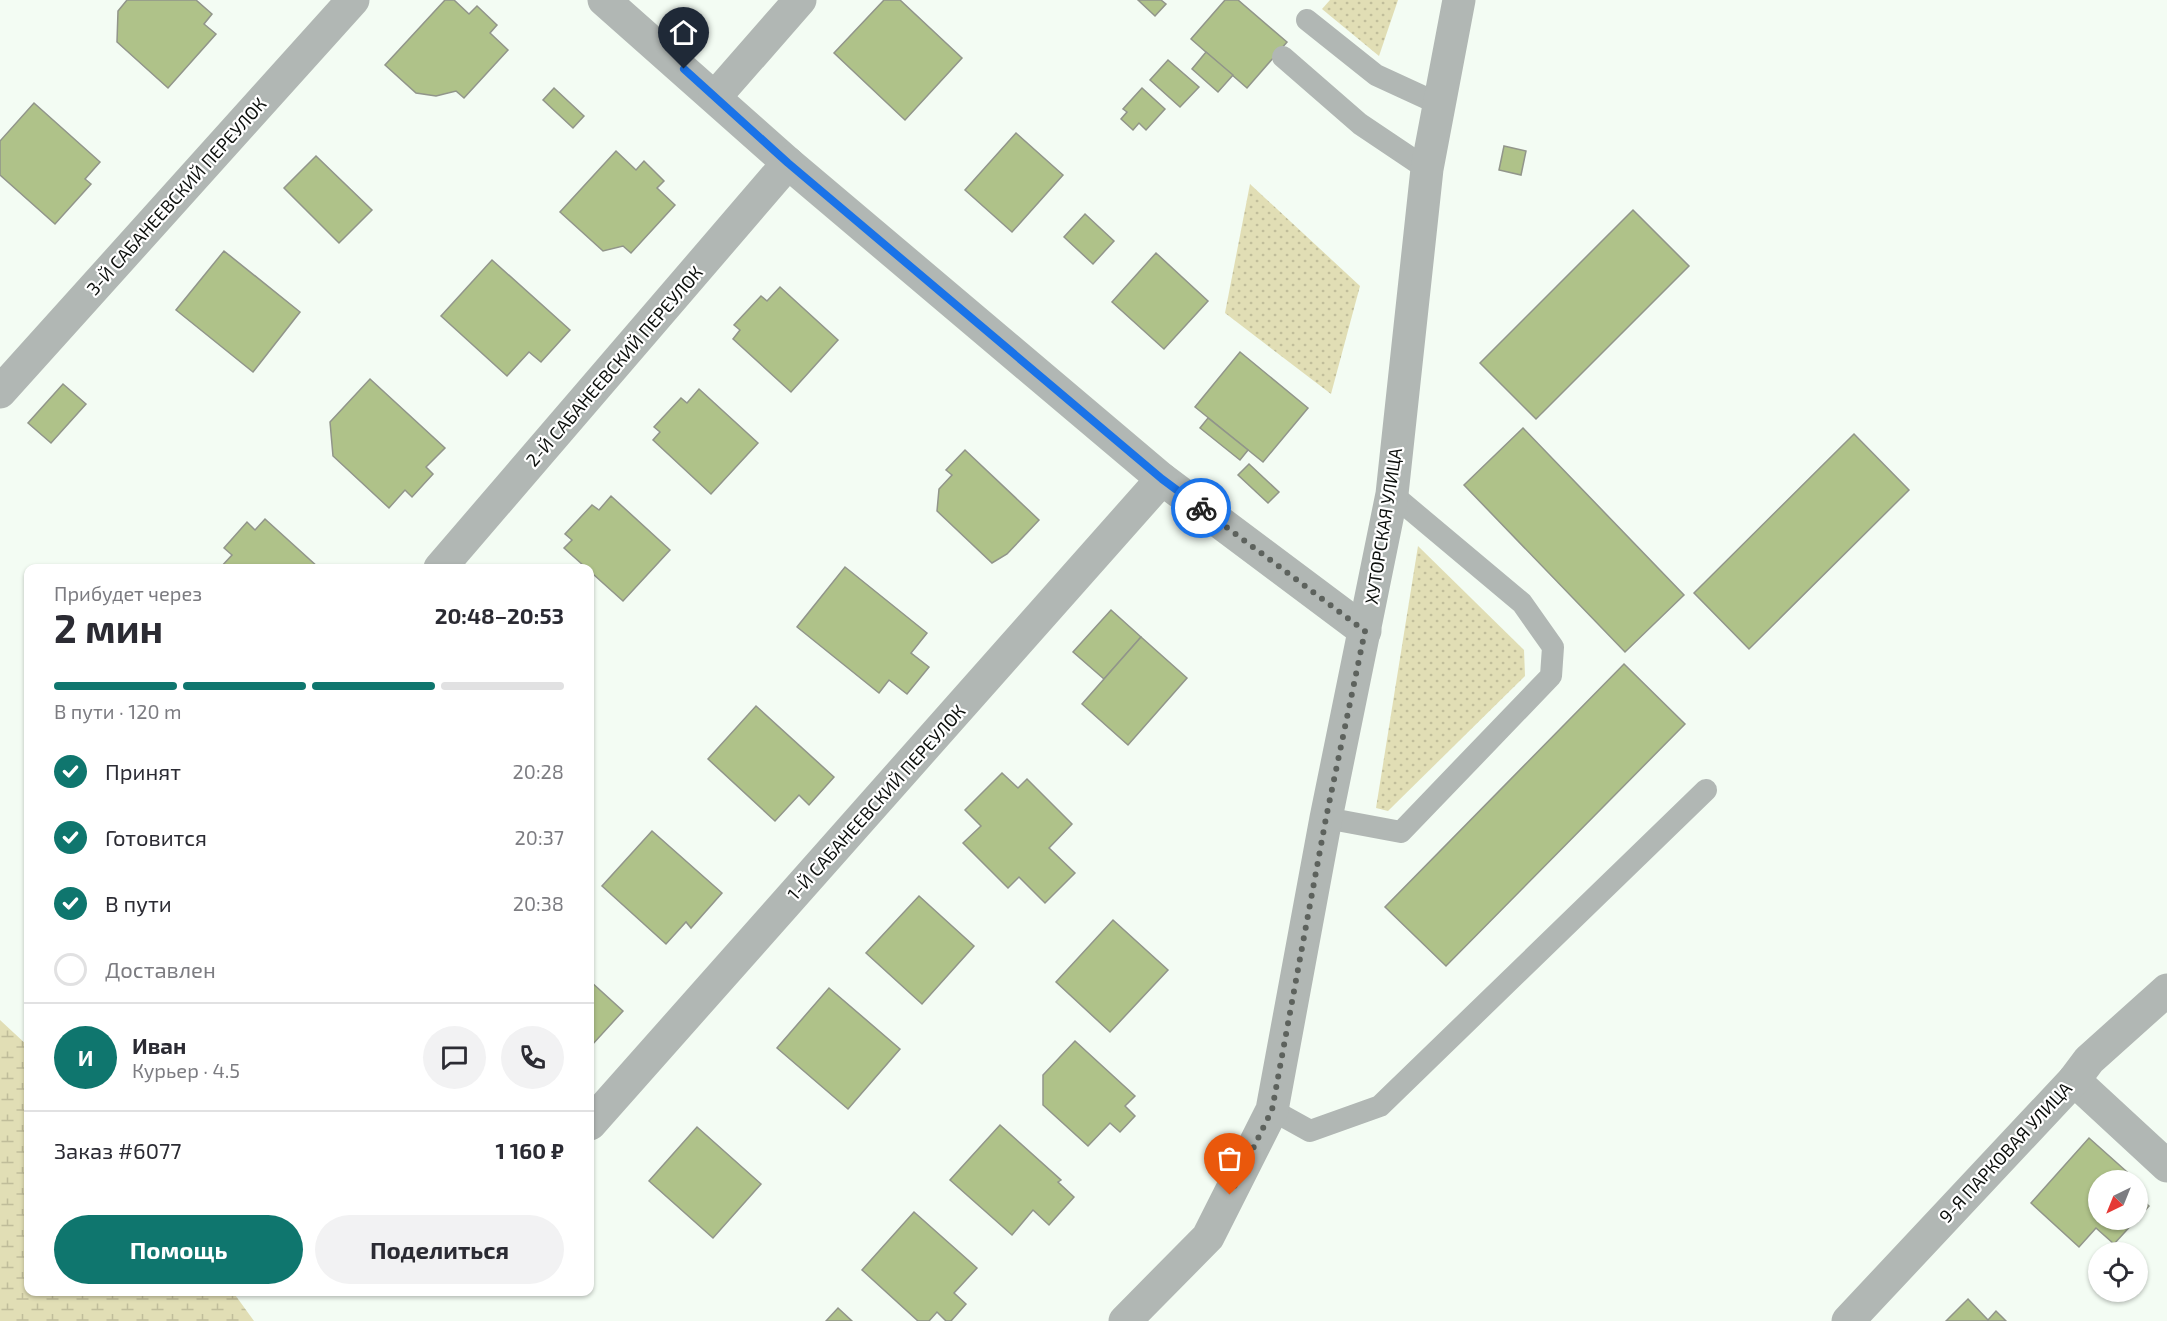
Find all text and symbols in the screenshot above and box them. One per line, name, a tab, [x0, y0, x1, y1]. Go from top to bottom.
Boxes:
pin	[658, 7, 709, 69]
icon: home	[667, 16, 700, 49]
street label: 3-Й САБАНЕЕВСКИЙ ПЕРЕУЛОК	[82, 93, 271, 299]
street label: 2-Й САБАНЕЕВСКИЙ ПЕРЕУЛОК	[521, 261, 707, 471]
street label: ХУТОРСКАЯ УЛИЦА	[1360, 445, 1406, 606]
courier	[1171, 478, 1231, 538]
icon: bike	[1185, 492, 1218, 525]
text: Прибудет через	[54, 581, 202, 605]
text: 20:48–20:53	[435, 602, 564, 628]
text: 2 мин	[54, 604, 163, 651]
text: В пути · 120 m	[54, 699, 181, 723]
street label: 1-Й САБАНЕЕВСКИЙ ПЕРЕУЛОК	[782, 700, 970, 904]
icon: check	[54, 755, 87, 788]
text: Принят	[105, 758, 181, 784]
text: 20:28	[513, 759, 564, 783]
icon: check	[54, 821, 87, 854]
text: Готовится	[105, 824, 207, 850]
text: 20:37	[515, 825, 564, 849]
icon: check	[54, 887, 87, 920]
text: В пути	[105, 890, 172, 916]
text: 20:38	[513, 891, 564, 915]
text: Доставлен	[105, 956, 216, 982]
button: chat	[423, 1026, 486, 1089]
button: phone	[501, 1026, 564, 1089]
text: Иван	[132, 1032, 186, 1058]
text: И	[78, 1044, 93, 1070]
text: Курьер · 4.5	[132, 1058, 240, 1082]
street label: 9-Я ПАРКОВАЯ УЛИЦА	[1934, 1076, 2076, 1227]
pin	[1204, 1133, 1255, 1195]
text: Заказ #6077	[54, 1137, 181, 1163]
text: 1 160 ₽	[496, 1137, 564, 1163]
icon: bag	[1213, 1142, 1246, 1175]
north arrow	[2088, 1170, 2148, 1230]
map controls	[2088, 1170, 2148, 1302]
button: Помощь	[54, 1215, 303, 1284]
button: Поделиться	[315, 1215, 564, 1284]
button: locate	[2088, 1242, 2148, 1302]

